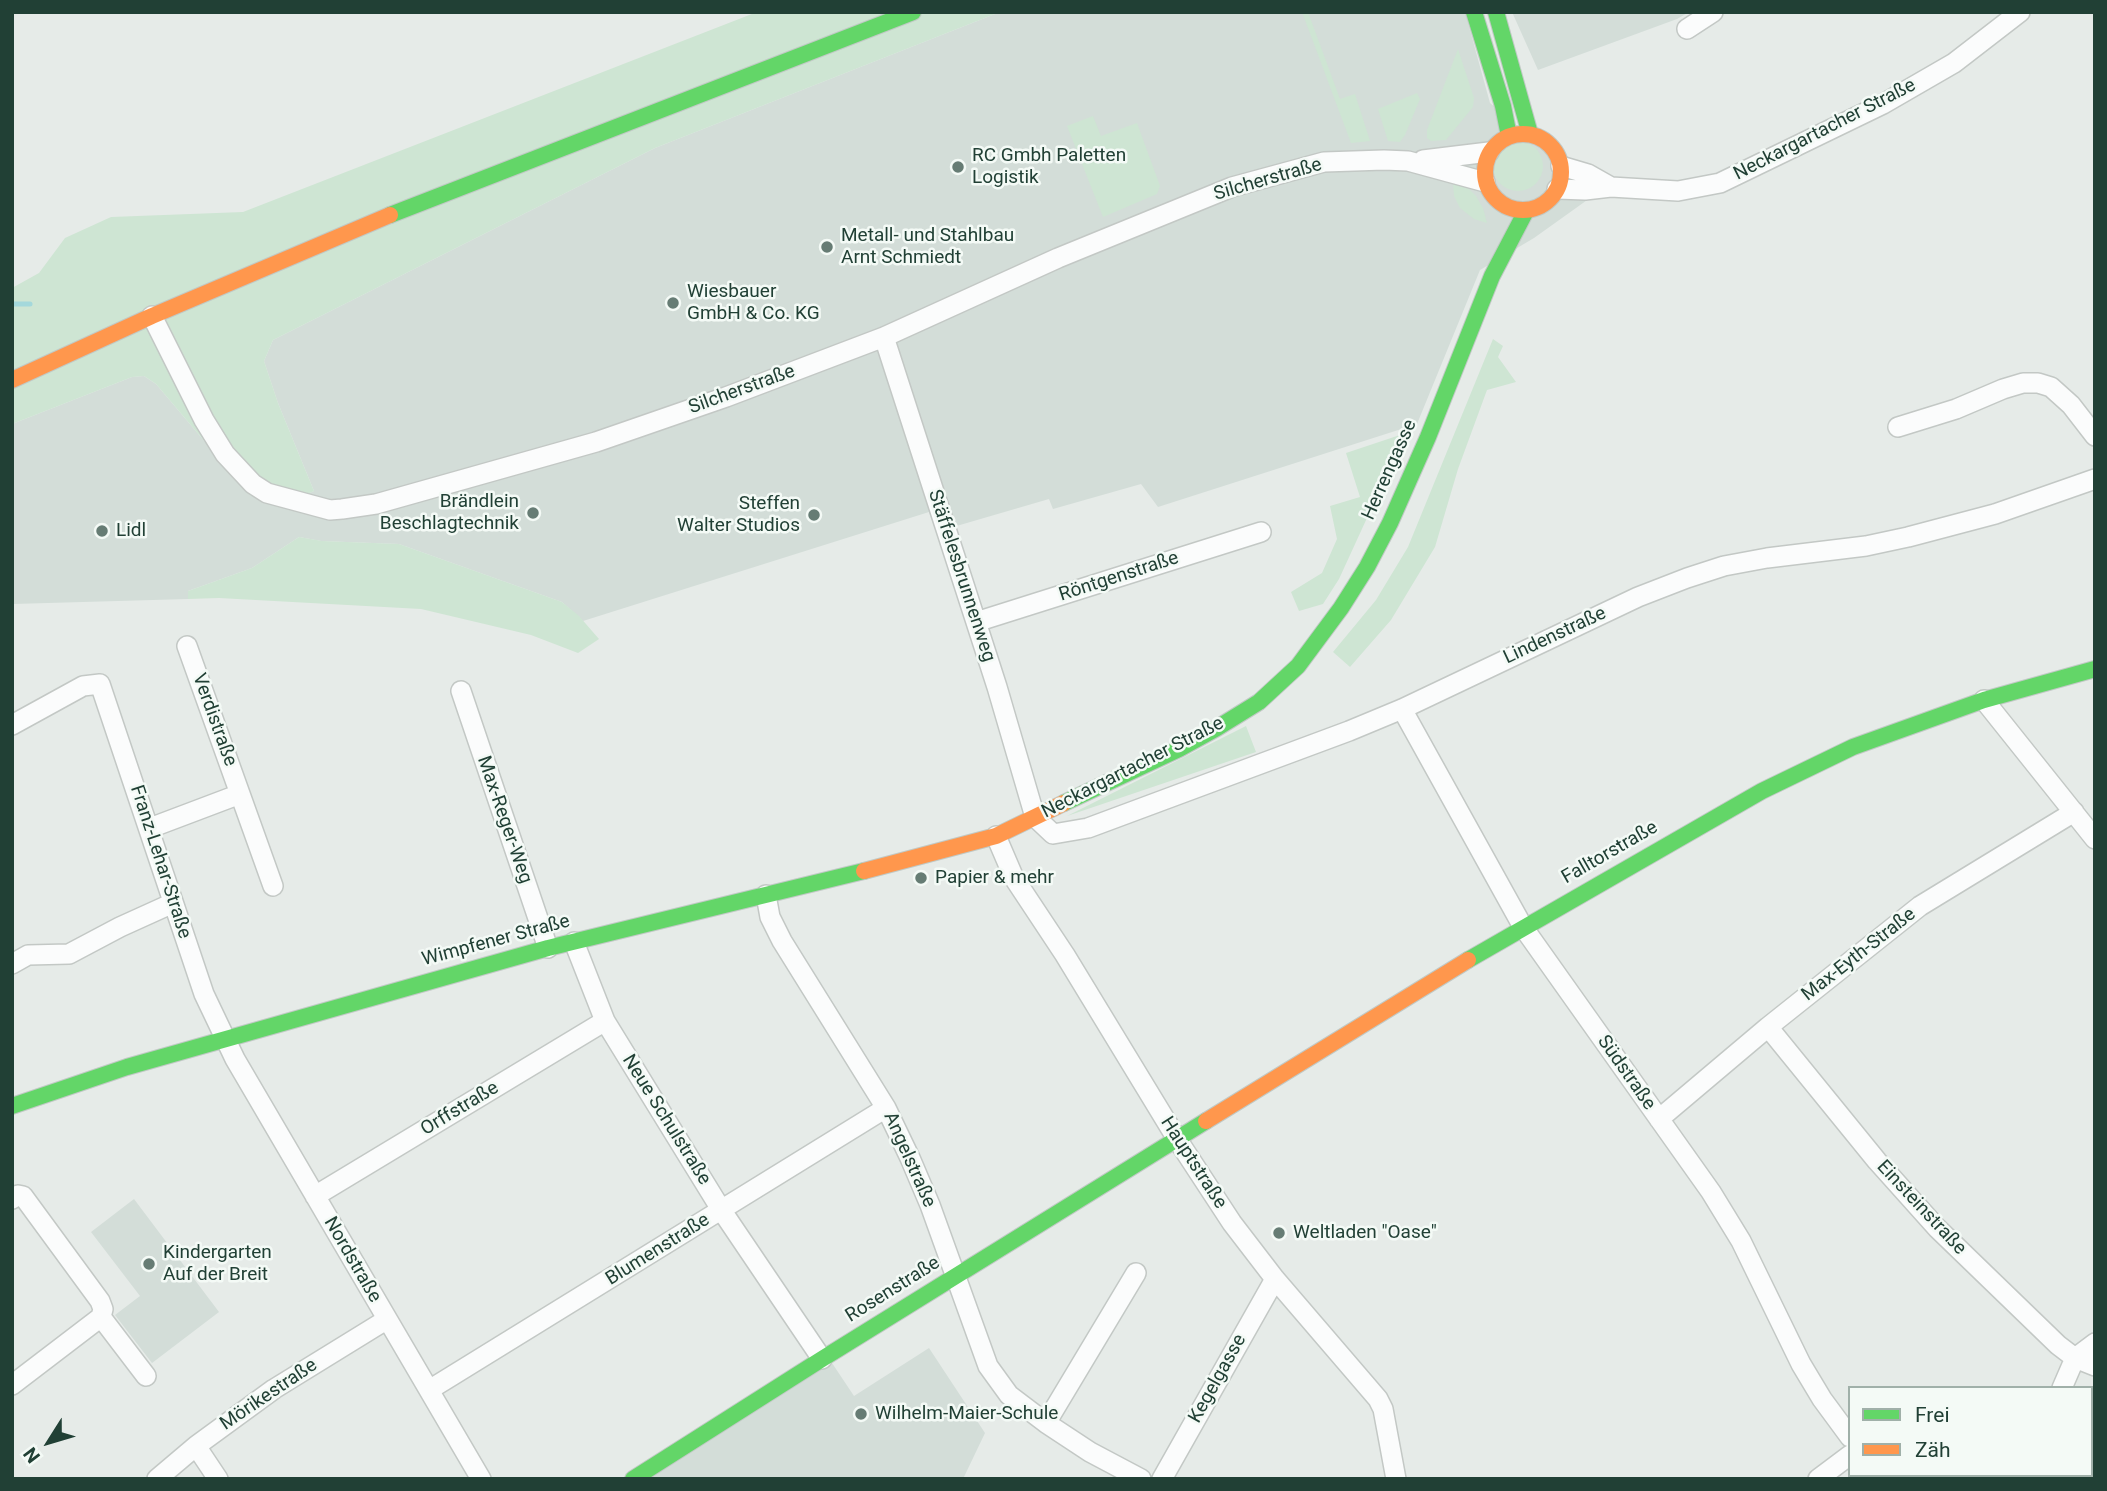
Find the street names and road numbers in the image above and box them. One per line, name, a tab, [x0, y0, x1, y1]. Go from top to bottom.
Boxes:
street label: Neckargartacher Straße	[1730, 74, 1920, 186]
street label: Silcherstraße	[1211, 154, 1325, 206]
street label: Silcherstraße	[686, 360, 798, 420]
street label: Herrengasse	[1358, 416, 1422, 524]
street label: Stäffelesbrunnenweg	[922, 487, 1000, 665]
street label: Röntgenstraße	[1056, 547, 1182, 607]
street label: Lindenstraße	[1500, 602, 1610, 670]
street label: Verdistraße	[187, 670, 241, 770]
street label: Neckargartacher Straße	[1038, 712, 1228, 824]
street label: Max-Reger-Weg	[472, 753, 536, 887]
street label: Franz-Lehar-Straße	[124, 782, 196, 942]
street label: Falltorstraße	[1558, 816, 1662, 890]
street label: Max-Eyth-Straße	[1797, 903, 1921, 1007]
street label: Wimpfener Straße	[420, 910, 572, 972]
street label: Südstraße	[1592, 1031, 1660, 1115]
street label: Neue Schulstraße	[617, 1051, 715, 1189]
street label: Orffstraße	[417, 1077, 503, 1141]
street label: Angelstraße	[878, 1109, 940, 1211]
street label: Hauptstraße	[1155, 1113, 1231, 1213]
street label: Einsteinstraße	[1871, 1156, 1971, 1260]
street label: Blumenstraße	[602, 1209, 714, 1291]
street label: Nordstraße	[318, 1213, 386, 1307]
street label: Rosenstraße	[842, 1252, 944, 1328]
street label: Kegelgasse	[1184, 1331, 1252, 1427]
street label: Mörikestraße	[216, 1354, 322, 1436]

